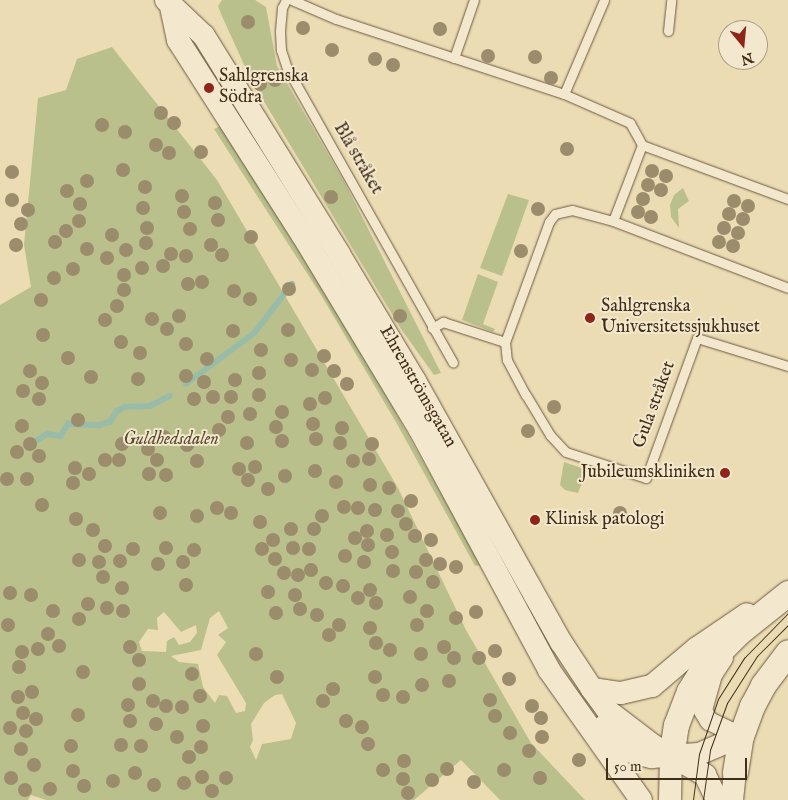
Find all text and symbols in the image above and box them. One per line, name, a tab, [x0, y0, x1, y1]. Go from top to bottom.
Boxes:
north arrow	[718, 20, 768, 70]
text: N	[739, 48, 756, 69]
place label: Sahlgrenska Södra	[219, 67, 308, 110]
marker: Sahlgrenska Södra	[203, 82, 215, 94]
street label: Blå stråket	[328, 119, 386, 199]
place label: Sahlgrenska Universitetssjukhuset	[601, 297, 760, 340]
marker: Sahlgrenska Universitetssjukhuset	[583, 311, 597, 325]
street label: Ehrenströmsgatan	[373, 322, 461, 452]
street label: Gula stråket	[629, 358, 681, 452]
park label: Guldhedsdalen	[123, 429, 219, 451]
place label: Jubileumskliniken	[581, 462, 715, 484]
marker: Jubileumskliniken	[719, 467, 731, 479]
place label: Klinisk patologi	[545, 509, 664, 531]
marker: Klinisk patologi	[529, 514, 541, 526]
scale bar	[608, 748, 749, 780]
text: 50 m	[614, 757, 642, 776]

